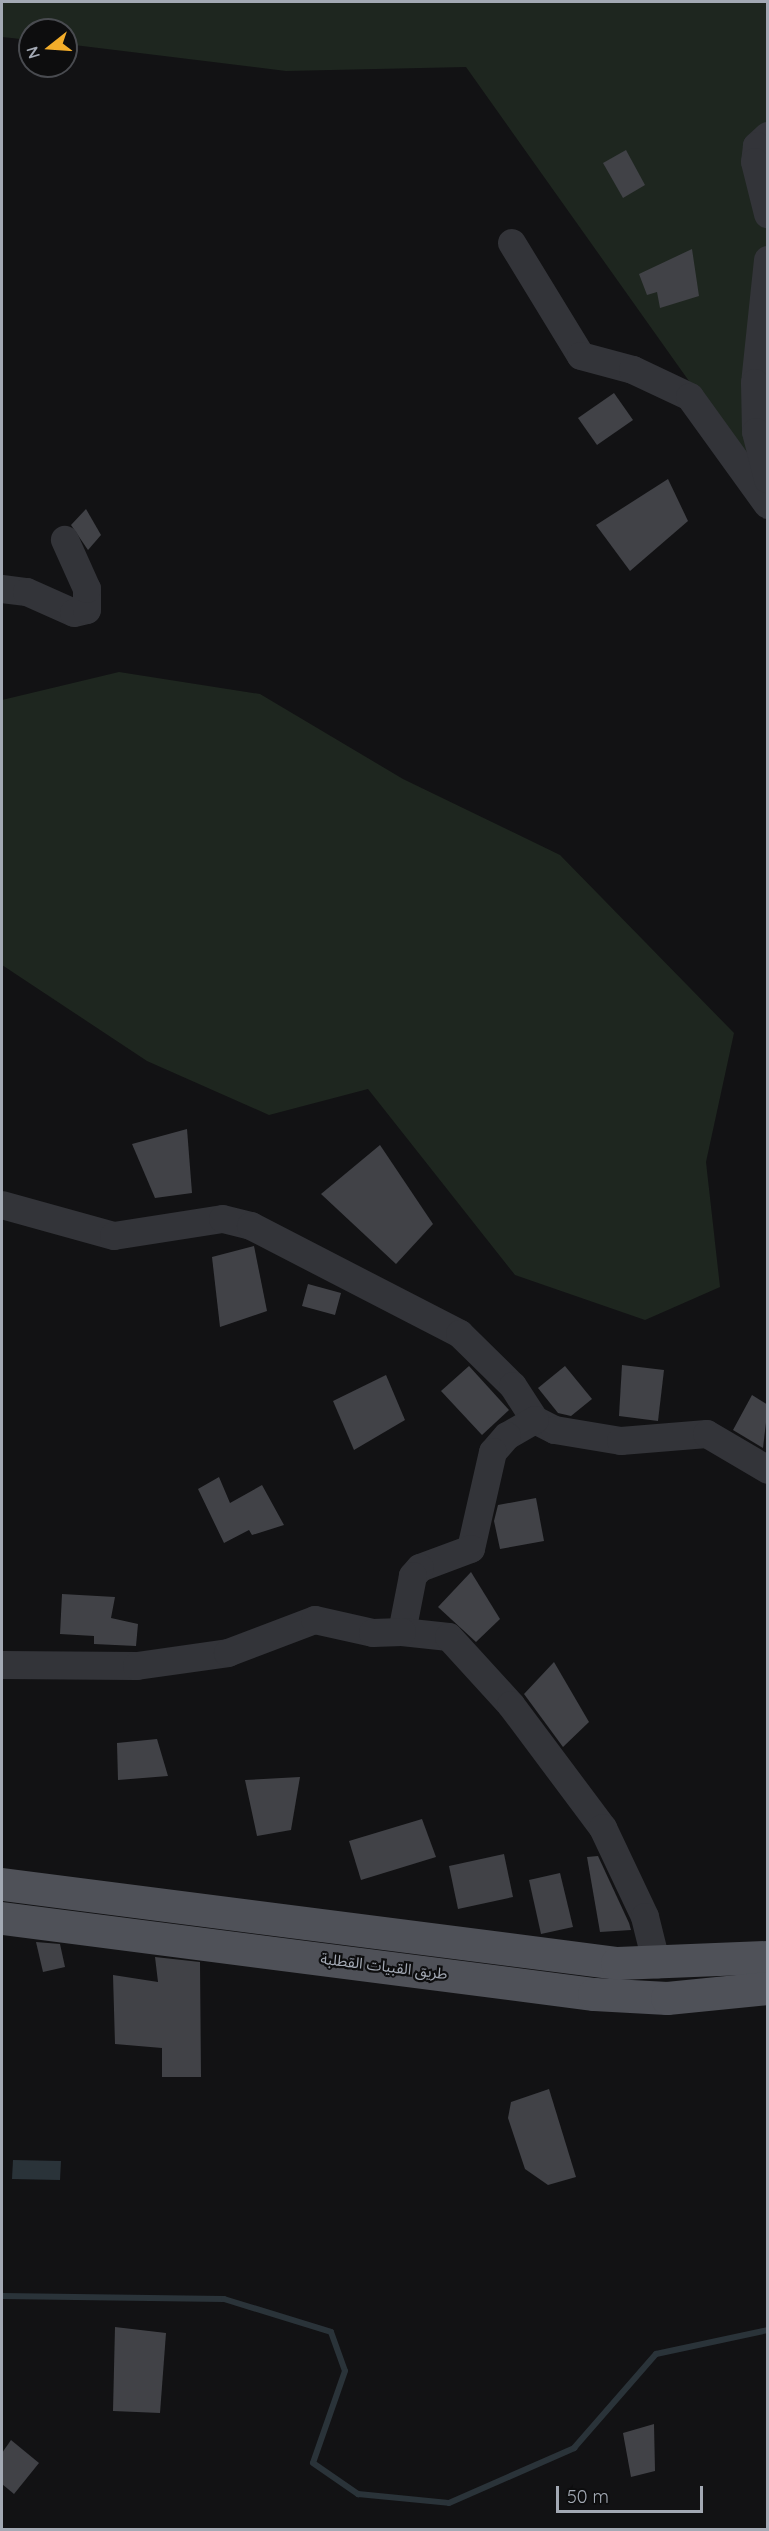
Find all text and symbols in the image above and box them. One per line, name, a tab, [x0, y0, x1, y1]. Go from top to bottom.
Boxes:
north arrow	[18, 18, 78, 78]
text: N	[21, 44, 44, 61]
street label: طريق القبيات القطلبة	[319, 1949, 449, 1983]
scale bar	[559, 2474, 706, 2512]
text: 50 m	[567, 2485, 609, 2508]

